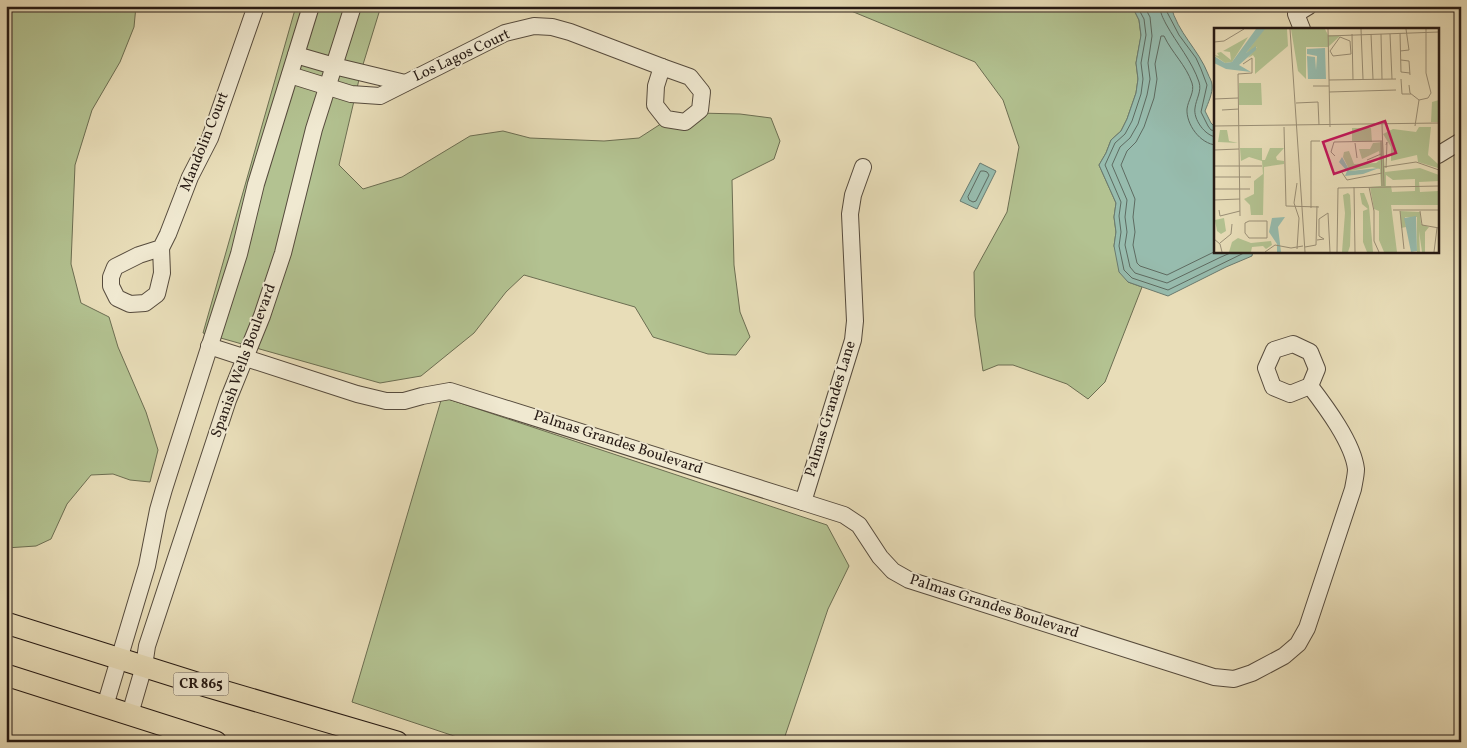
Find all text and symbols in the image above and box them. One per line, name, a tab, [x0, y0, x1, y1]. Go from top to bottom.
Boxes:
street label: Los Lagos Court	[410, 24, 514, 88]
inset map	[1214, 28, 1440, 252]
street label: Mandolin Court	[176, 89, 234, 195]
street label: Spanish Wells Boulevard	[206, 281, 282, 441]
street label: Palmas Grandes Lane	[800, 338, 862, 480]
street label: Palmas Grandes Boulevard	[531, 406, 705, 480]
street label: Palmas Grandes Boulevard	[907, 570, 1081, 644]
road number: CR 865	[174, 672, 228, 696]

